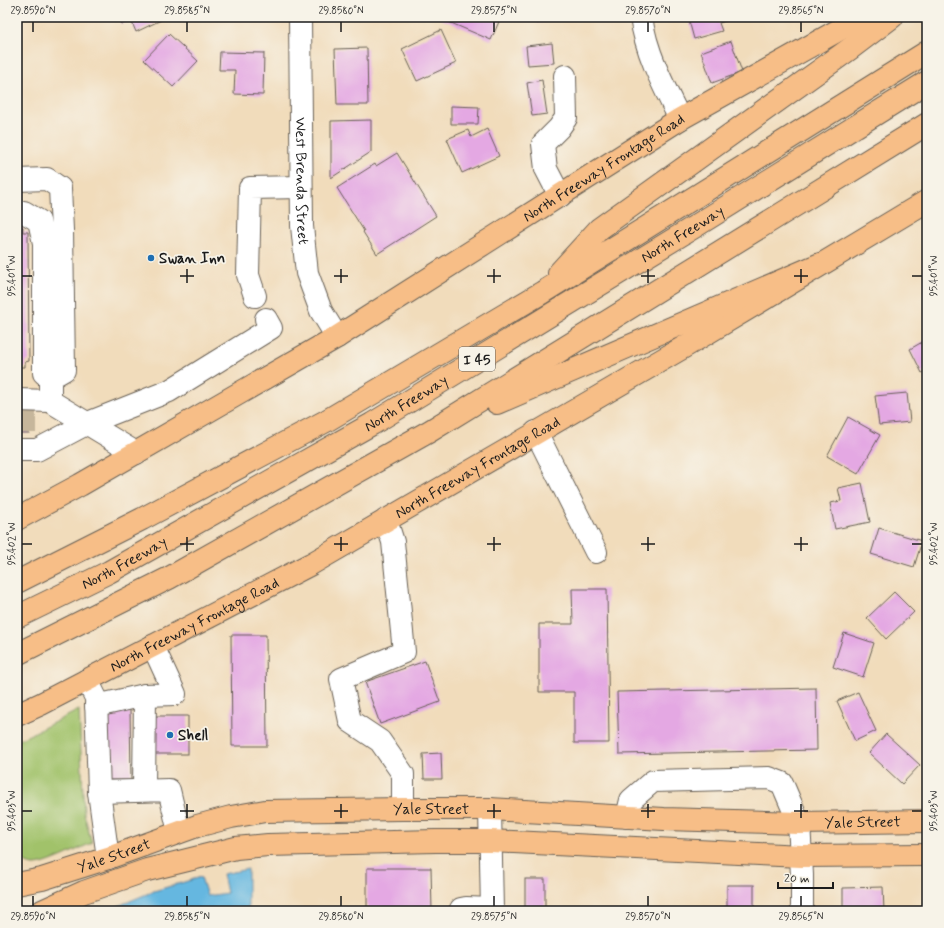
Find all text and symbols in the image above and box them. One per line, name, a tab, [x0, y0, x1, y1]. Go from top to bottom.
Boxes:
text: 29.8590°N	[10, 4, 56, 18]
text: 29.8585°N	[164, 4, 210, 18]
text: 29.8580°N	[318, 4, 364, 18]
text: 29.8575°N	[471, 4, 517, 18]
text: 29.8570°N	[625, 4, 671, 18]
text: 29.8565°N	[779, 4, 824, 18]
street label: North Freeway Frontage Road	[520, 110, 689, 227]
street label: West Brenda Street	[290, 117, 313, 246]
street label: North Freeway	[637, 202, 728, 268]
place label: Swan Inn	[159, 249, 225, 269]
marker: Swan Inn	[146, 253, 156, 263]
text: 95.401°W	[5, 256, 19, 296]
text: 95.401°W	[927, 256, 941, 296]
road number: I 45	[459, 347, 495, 371]
street label: North Freeway	[361, 371, 452, 437]
street label: North Freeway Frontage Road	[392, 412, 564, 524]
text: 95.402°W	[5, 523, 19, 565]
text: 95.402°W	[927, 523, 941, 565]
street label: North Freeway	[79, 532, 171, 595]
street label: North Freeway Frontage Road	[107, 573, 283, 678]
place label: Shell	[178, 726, 209, 746]
marker: Shell	[165, 730, 175, 740]
text: 95.403°W	[5, 791, 19, 831]
text: 95.403°W	[927, 791, 941, 831]
street label: Yale Street	[393, 800, 469, 820]
street label: Yale Street	[824, 812, 901, 834]
street label: Yale Street	[75, 835, 153, 878]
scale bar	[778, 864, 833, 890]
text: 20 m	[784, 871, 810, 887]
text: 29.8590°N	[10, 910, 56, 924]
text: 29.8585°N	[164, 910, 210, 924]
text: 29.8580°N	[318, 910, 364, 924]
text: 29.8575°N	[471, 910, 517, 924]
text: 29.8570°N	[625, 910, 671, 924]
text: 29.8565°N	[779, 910, 824, 924]

